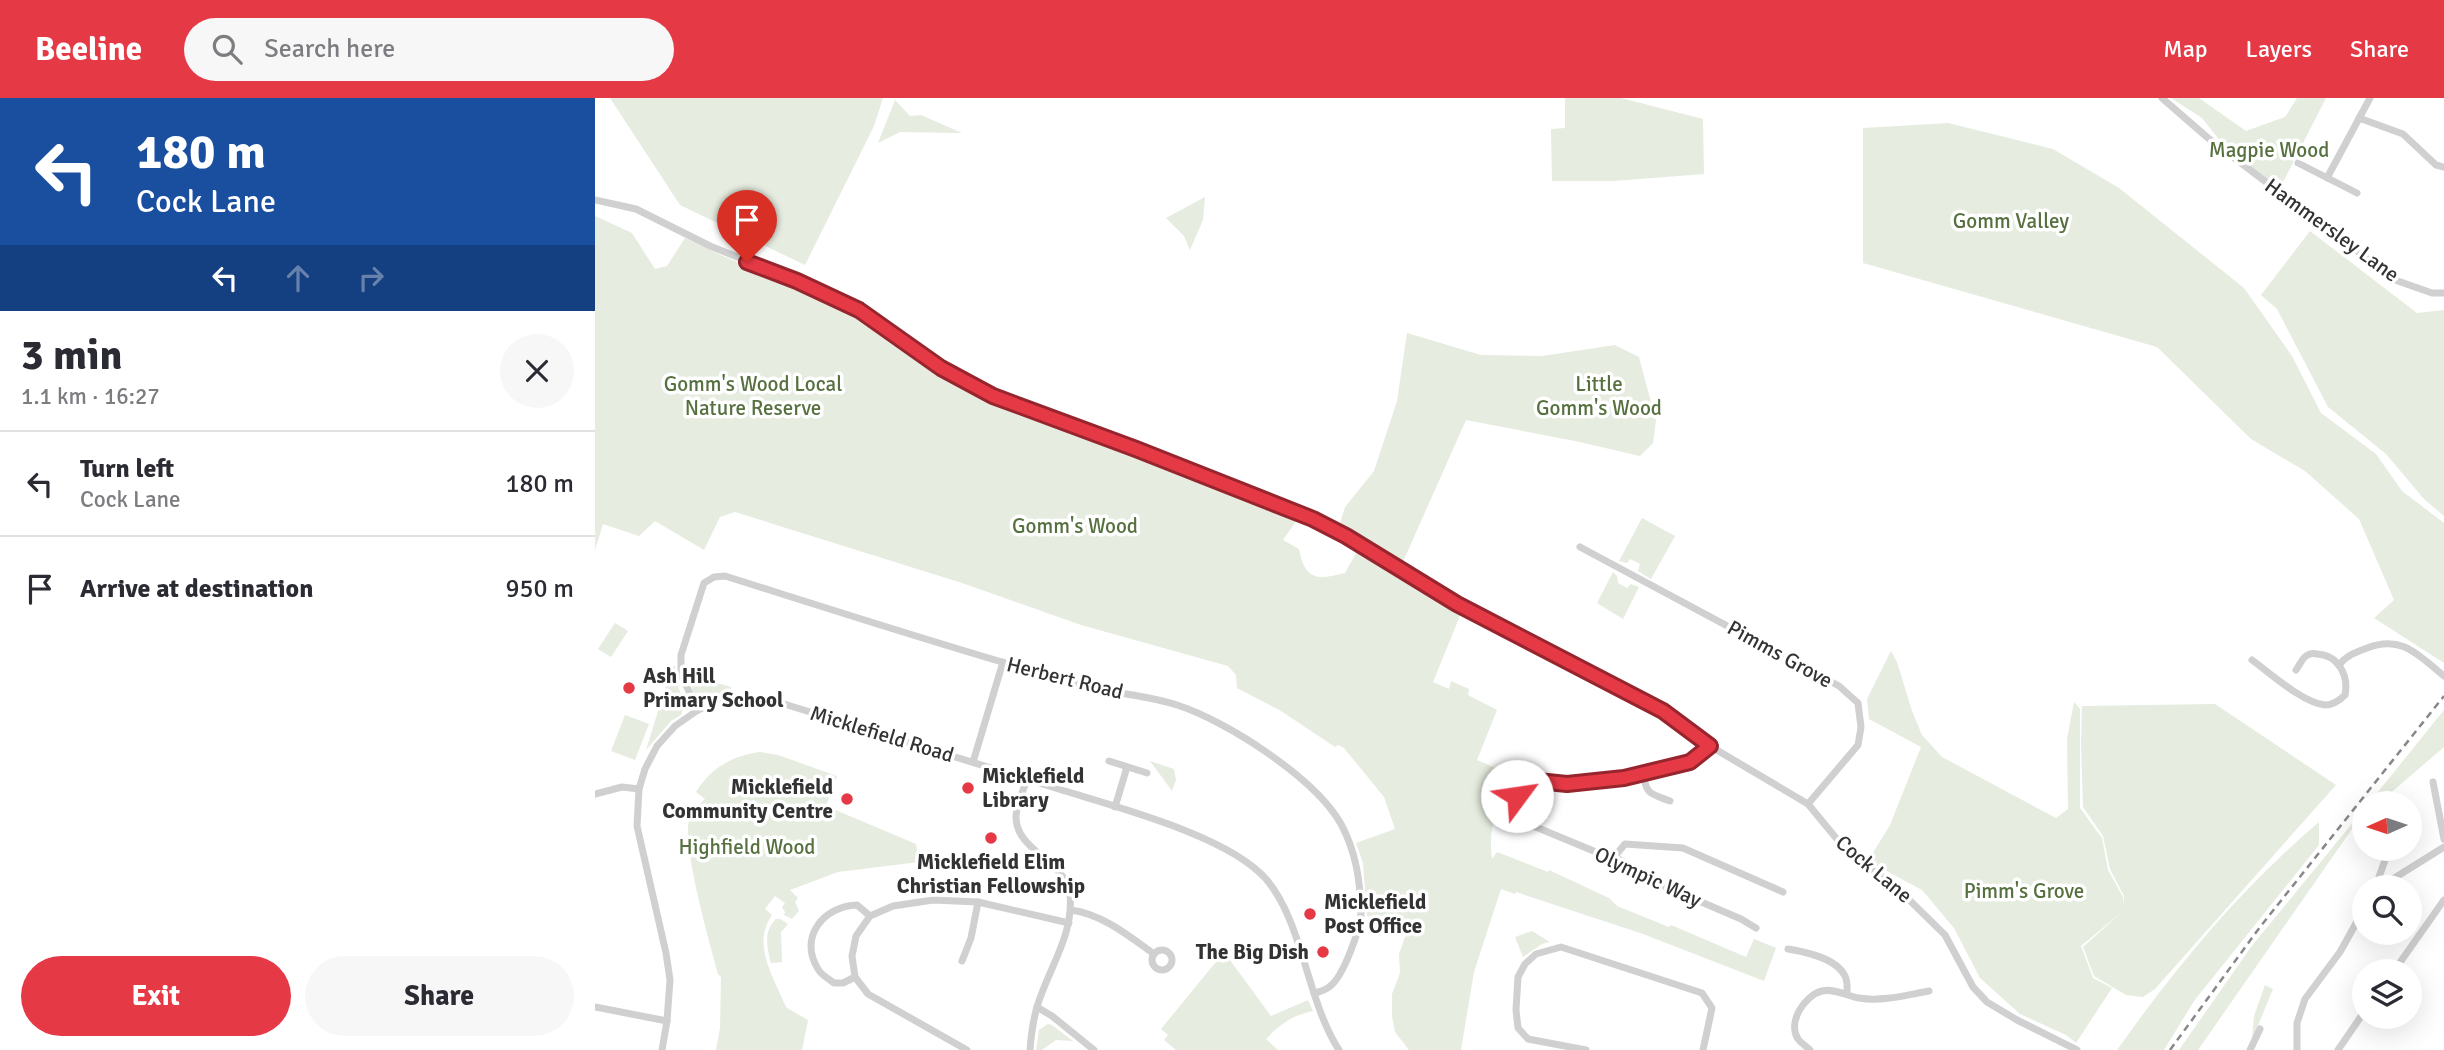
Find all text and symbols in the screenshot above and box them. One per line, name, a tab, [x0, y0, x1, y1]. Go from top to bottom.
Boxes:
search box	[184, 18, 674, 81]
text: Beeline	[35, 29, 142, 70]
icon: search	[208, 30, 246, 68]
text: Search here	[264, 33, 395, 65]
text: Map	[2163, 34, 2208, 64]
text: Layers	[2246, 34, 2312, 64]
text: Share	[2350, 34, 2409, 64]
text: 180 m	[136, 122, 266, 182]
icon: left	[21, 126, 112, 217]
park label: Magpie Wood	[2209, 137, 2329, 163]
street label: Hammersley Lane	[2260, 173, 2404, 287]
text: Cock Lane	[136, 182, 276, 221]
pin	[717, 190, 777, 262]
icon: arrive	[728, 201, 766, 239]
park label: Gomm Valley	[1953, 208, 2069, 234]
icon: left	[206, 259, 244, 297]
icon: ahead	[279, 259, 317, 297]
icon: right	[352, 259, 390, 297]
text: 3 min	[21, 330, 122, 381]
button: close	[500, 334, 574, 408]
park label: Gomm's Wood Local Nature Reserve	[664, 371, 842, 421]
park label: Little Gomm's Wood	[1536, 371, 1662, 421]
text: 1.1 km · 16:27	[21, 382, 160, 411]
text: Turn left	[80, 453, 174, 485]
icon: left	[21, 465, 59, 503]
text: 180 m	[505, 468, 574, 500]
text: Cock Lane	[80, 485, 181, 514]
park label: Gomm's Wood	[1012, 513, 1138, 539]
icon: arrive	[21, 570, 59, 608]
text: Arrive at destination	[80, 573, 313, 605]
text: 950 m	[505, 573, 574, 605]
street label: Pimms Grove	[1723, 614, 1837, 694]
street label: Herbert Road	[1004, 651, 1126, 705]
place label: Ash Hill Primary School	[643, 663, 784, 713]
marker: Ash Hill Primary School	[621, 680, 637, 696]
street label: Micklefield Road	[807, 700, 957, 768]
position arrow	[1480, 759, 1554, 833]
place label: Micklefield Library	[982, 763, 1084, 813]
place label: Micklefield Community Centre	[662, 774, 833, 824]
marker: Micklefield Library	[960, 780, 976, 796]
marker: Micklefield Community Centre	[839, 791, 855, 807]
north arrow	[2352, 791, 2422, 861]
map controls	[2352, 791, 2422, 1029]
marker: Micklefield Elim Christian Fellowship	[983, 830, 999, 846]
street label: Cock Lane	[1830, 830, 1918, 908]
park label: Highfield Wood	[679, 834, 815, 860]
street label: Olympic Way	[1590, 841, 1706, 913]
place label: Micklefield Elim Christian Fellowship	[897, 849, 1085, 899]
button: search	[2352, 875, 2422, 945]
park label: Pimm's Grove	[1964, 878, 2084, 904]
place label: Micklefield Post Office	[1324, 889, 1426, 939]
marker: Micklefield Post Office	[1302, 906, 1318, 922]
place label: The Big Dish	[1196, 939, 1309, 965]
marker: The Big Dish	[1315, 944, 1331, 960]
button: Exit	[21, 956, 291, 1036]
button: Share	[305, 956, 574, 1036]
button: layers	[2352, 959, 2422, 1029]

